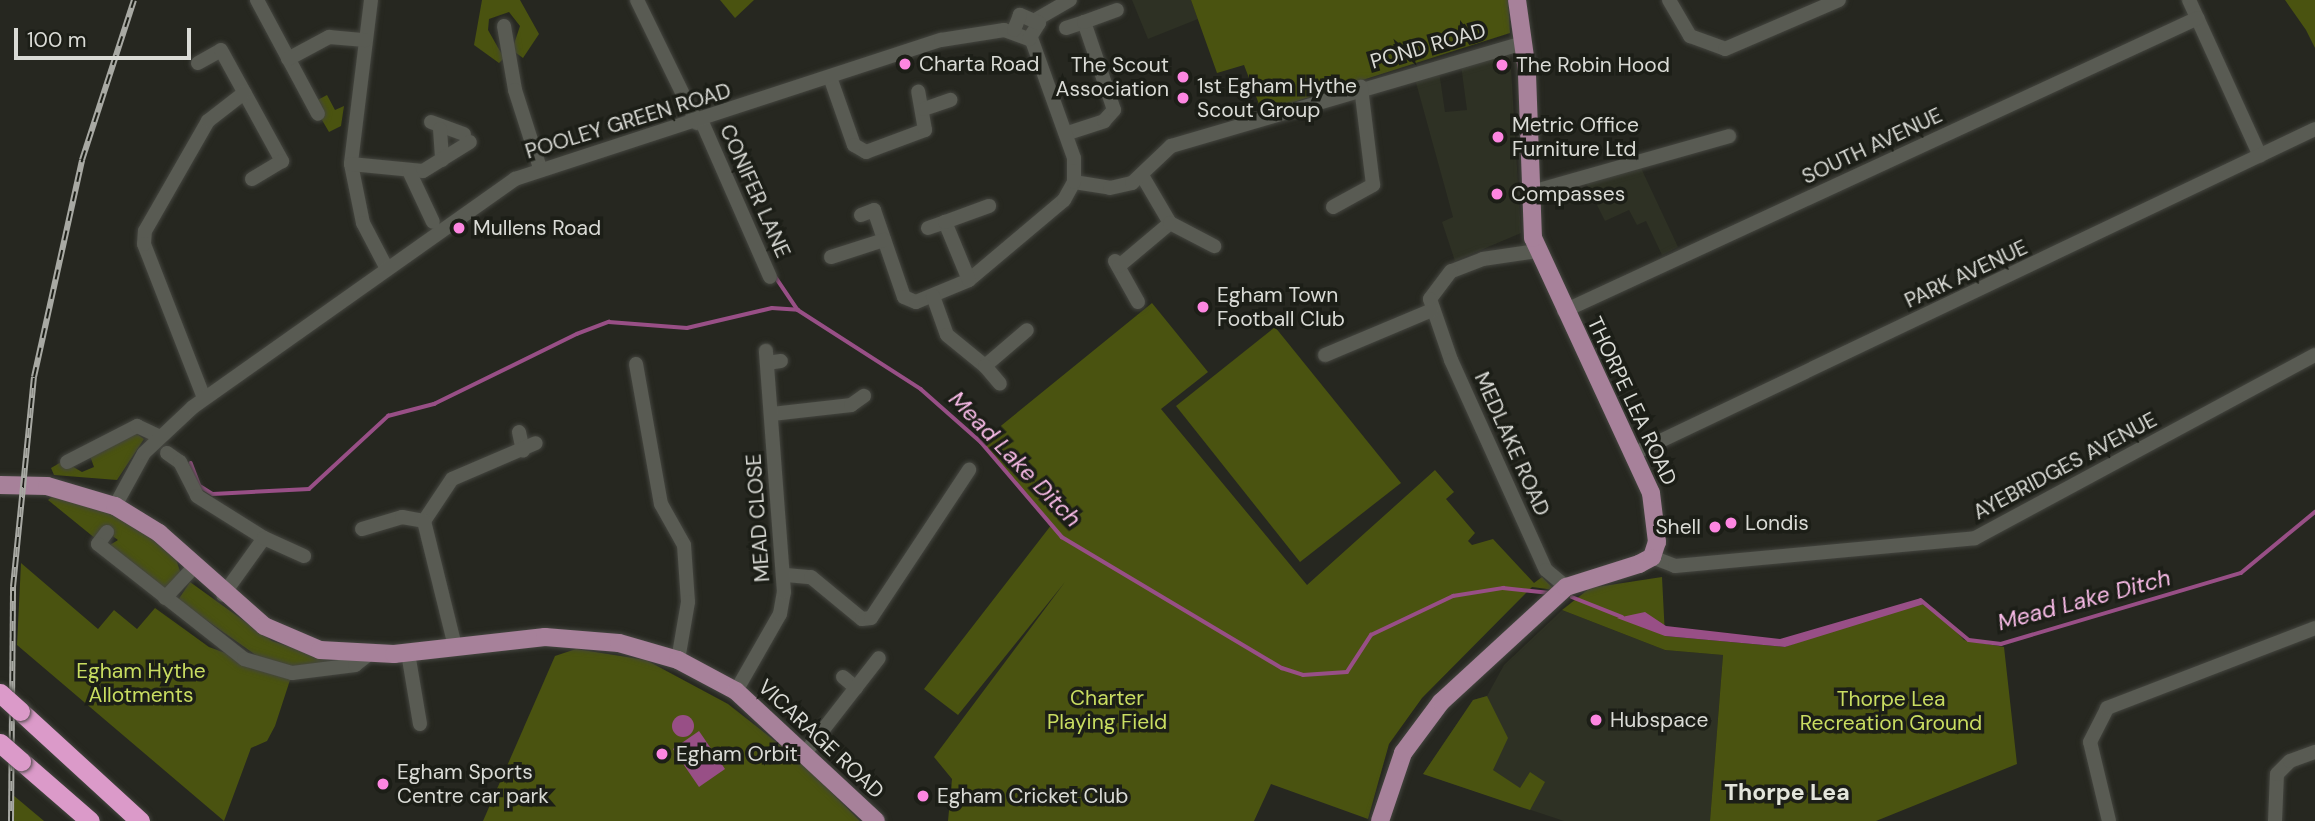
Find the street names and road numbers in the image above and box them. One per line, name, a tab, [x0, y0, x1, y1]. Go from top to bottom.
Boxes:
street label: POND ROAD	[1367, 17, 1489, 75]
street label: POOLEY GREEN ROAD	[522, 78, 734, 164]
street label: SOUTH AVENUE	[1798, 103, 1946, 189]
street label: CONIFER LANE	[714, 120, 796, 262]
street label: PARK AVENUE	[1901, 235, 2031, 313]
street label: THORPE LEA ROAD	[1582, 313, 1682, 489]
street label: MEDLAKE ROAD	[1469, 368, 1555, 520]
street label: AYEBRIDGES AVENUE	[1969, 407, 2161, 525]
street label: MEAD CLOSE	[741, 453, 775, 583]
street label: VICARAGE ROAD	[753, 674, 889, 804]

